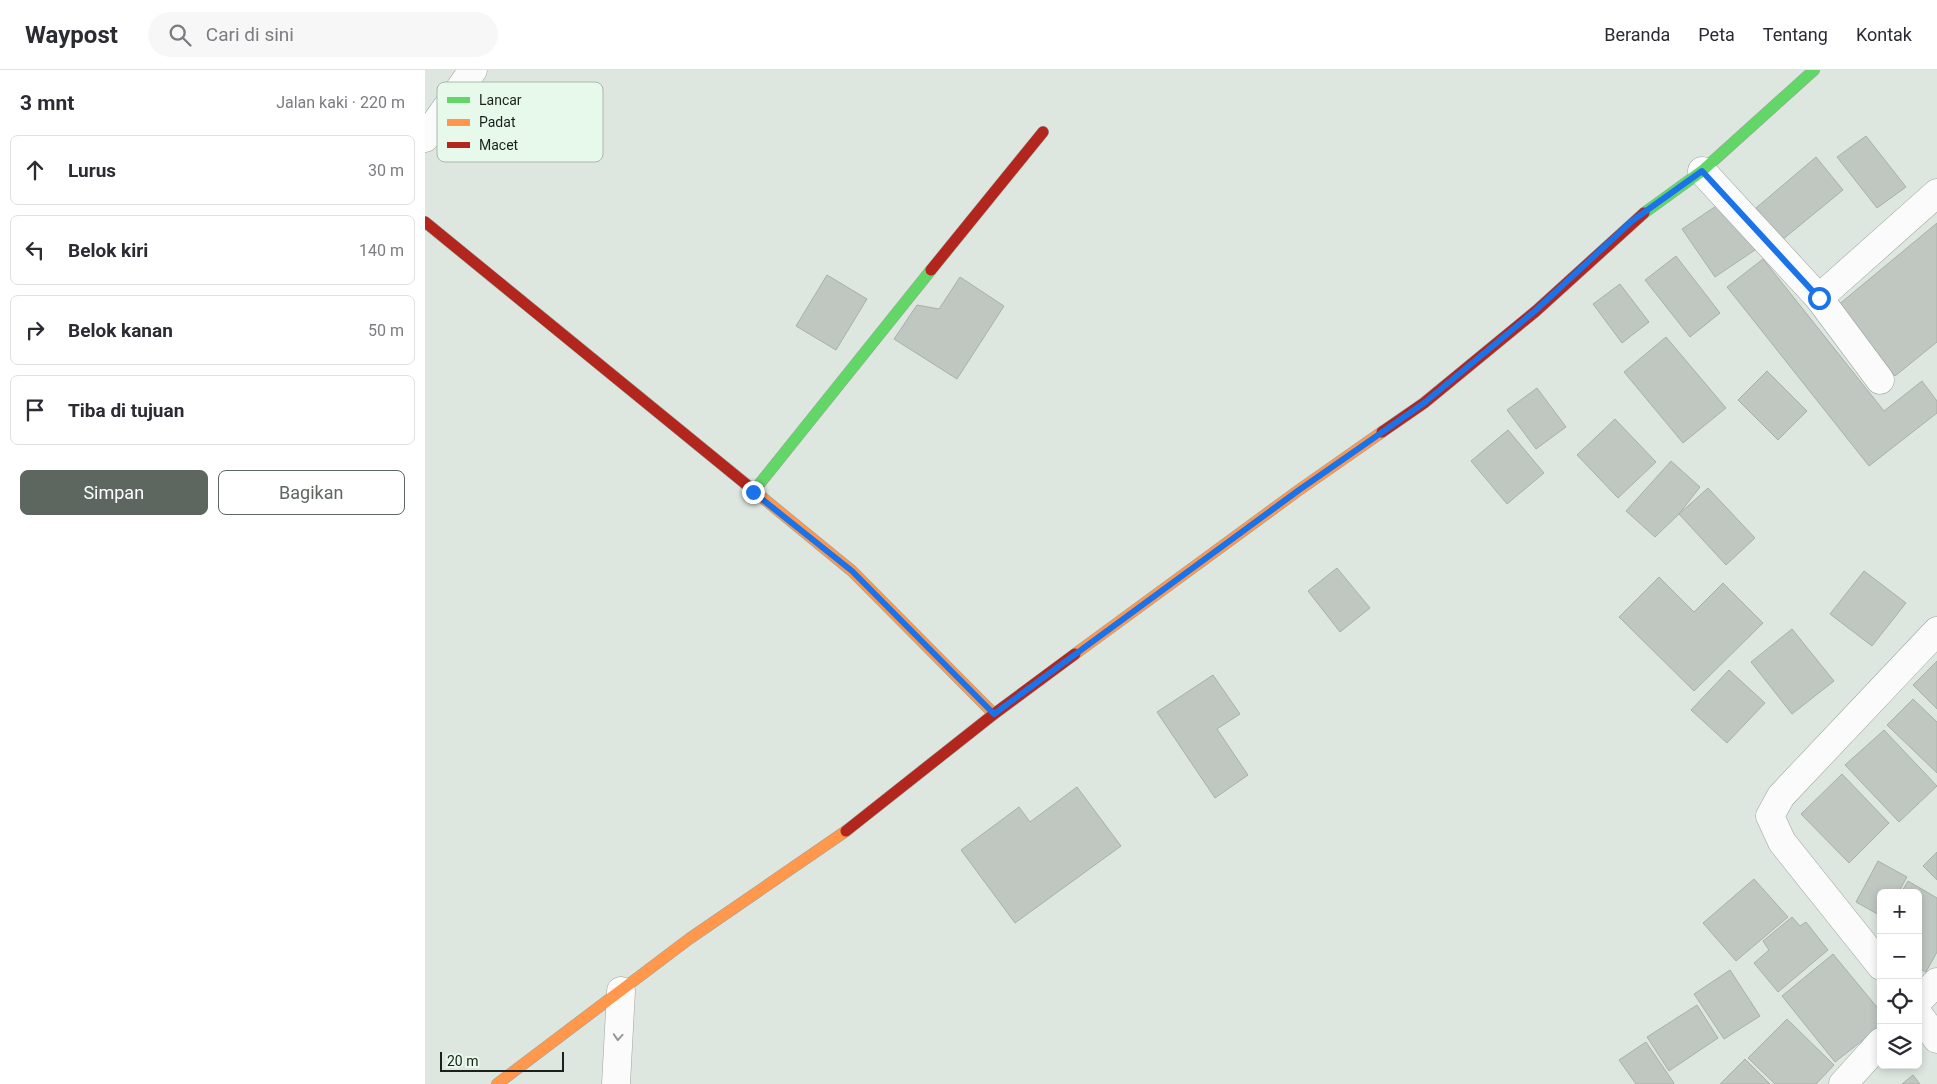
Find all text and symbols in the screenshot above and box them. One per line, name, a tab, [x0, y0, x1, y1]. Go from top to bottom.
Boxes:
search box	[148, 12, 498, 57]
text: Waypost	[25, 21, 118, 49]
icon: search	[166, 21, 194, 49]
text: Cari di sini	[206, 23, 294, 46]
text: Beranda	[1604, 24, 1670, 45]
text: Peta	[1698, 24, 1735, 45]
text: Tentang	[1763, 24, 1828, 45]
text: Kontak	[1856, 24, 1912, 45]
legend	[437, 82, 603, 162]
text: 3 mnt	[20, 91, 74, 115]
text: Lancar	[479, 92, 522, 108]
text: Jalan kaki · 220 m	[276, 93, 405, 112]
text: Padat	[479, 114, 516, 130]
text: Macet	[479, 137, 519, 153]
icon: ahead	[21, 156, 49, 184]
text: Lurus	[68, 159, 116, 182]
text: 30 m	[368, 161, 404, 180]
icon: left	[21, 236, 49, 264]
text: Belok kiri	[68, 239, 148, 262]
text: 140 m	[359, 241, 404, 260]
route start	[1808, 287, 1831, 310]
icon: right	[21, 316, 49, 344]
text: Belok kanan	[68, 319, 173, 342]
text: 50 m	[368, 321, 404, 340]
icon: arrive	[21, 396, 49, 424]
text: Tiba di tujuan	[68, 399, 184, 422]
button: Simpan	[20, 470, 208, 515]
button: Bagikan	[218, 470, 405, 515]
route end	[742, 481, 765, 504]
map controls	[1877, 889, 1922, 1069]
button: +	[1877, 889, 1922, 934]
button: −	[1877, 934, 1922, 979]
button: locate	[1877, 979, 1922, 1024]
button: layers	[1877, 1024, 1922, 1069]
one-way arrow	[612, 1034, 623, 1042]
scale bar	[440, 1049, 564, 1072]
text: 20 m	[447, 1053, 479, 1069]

